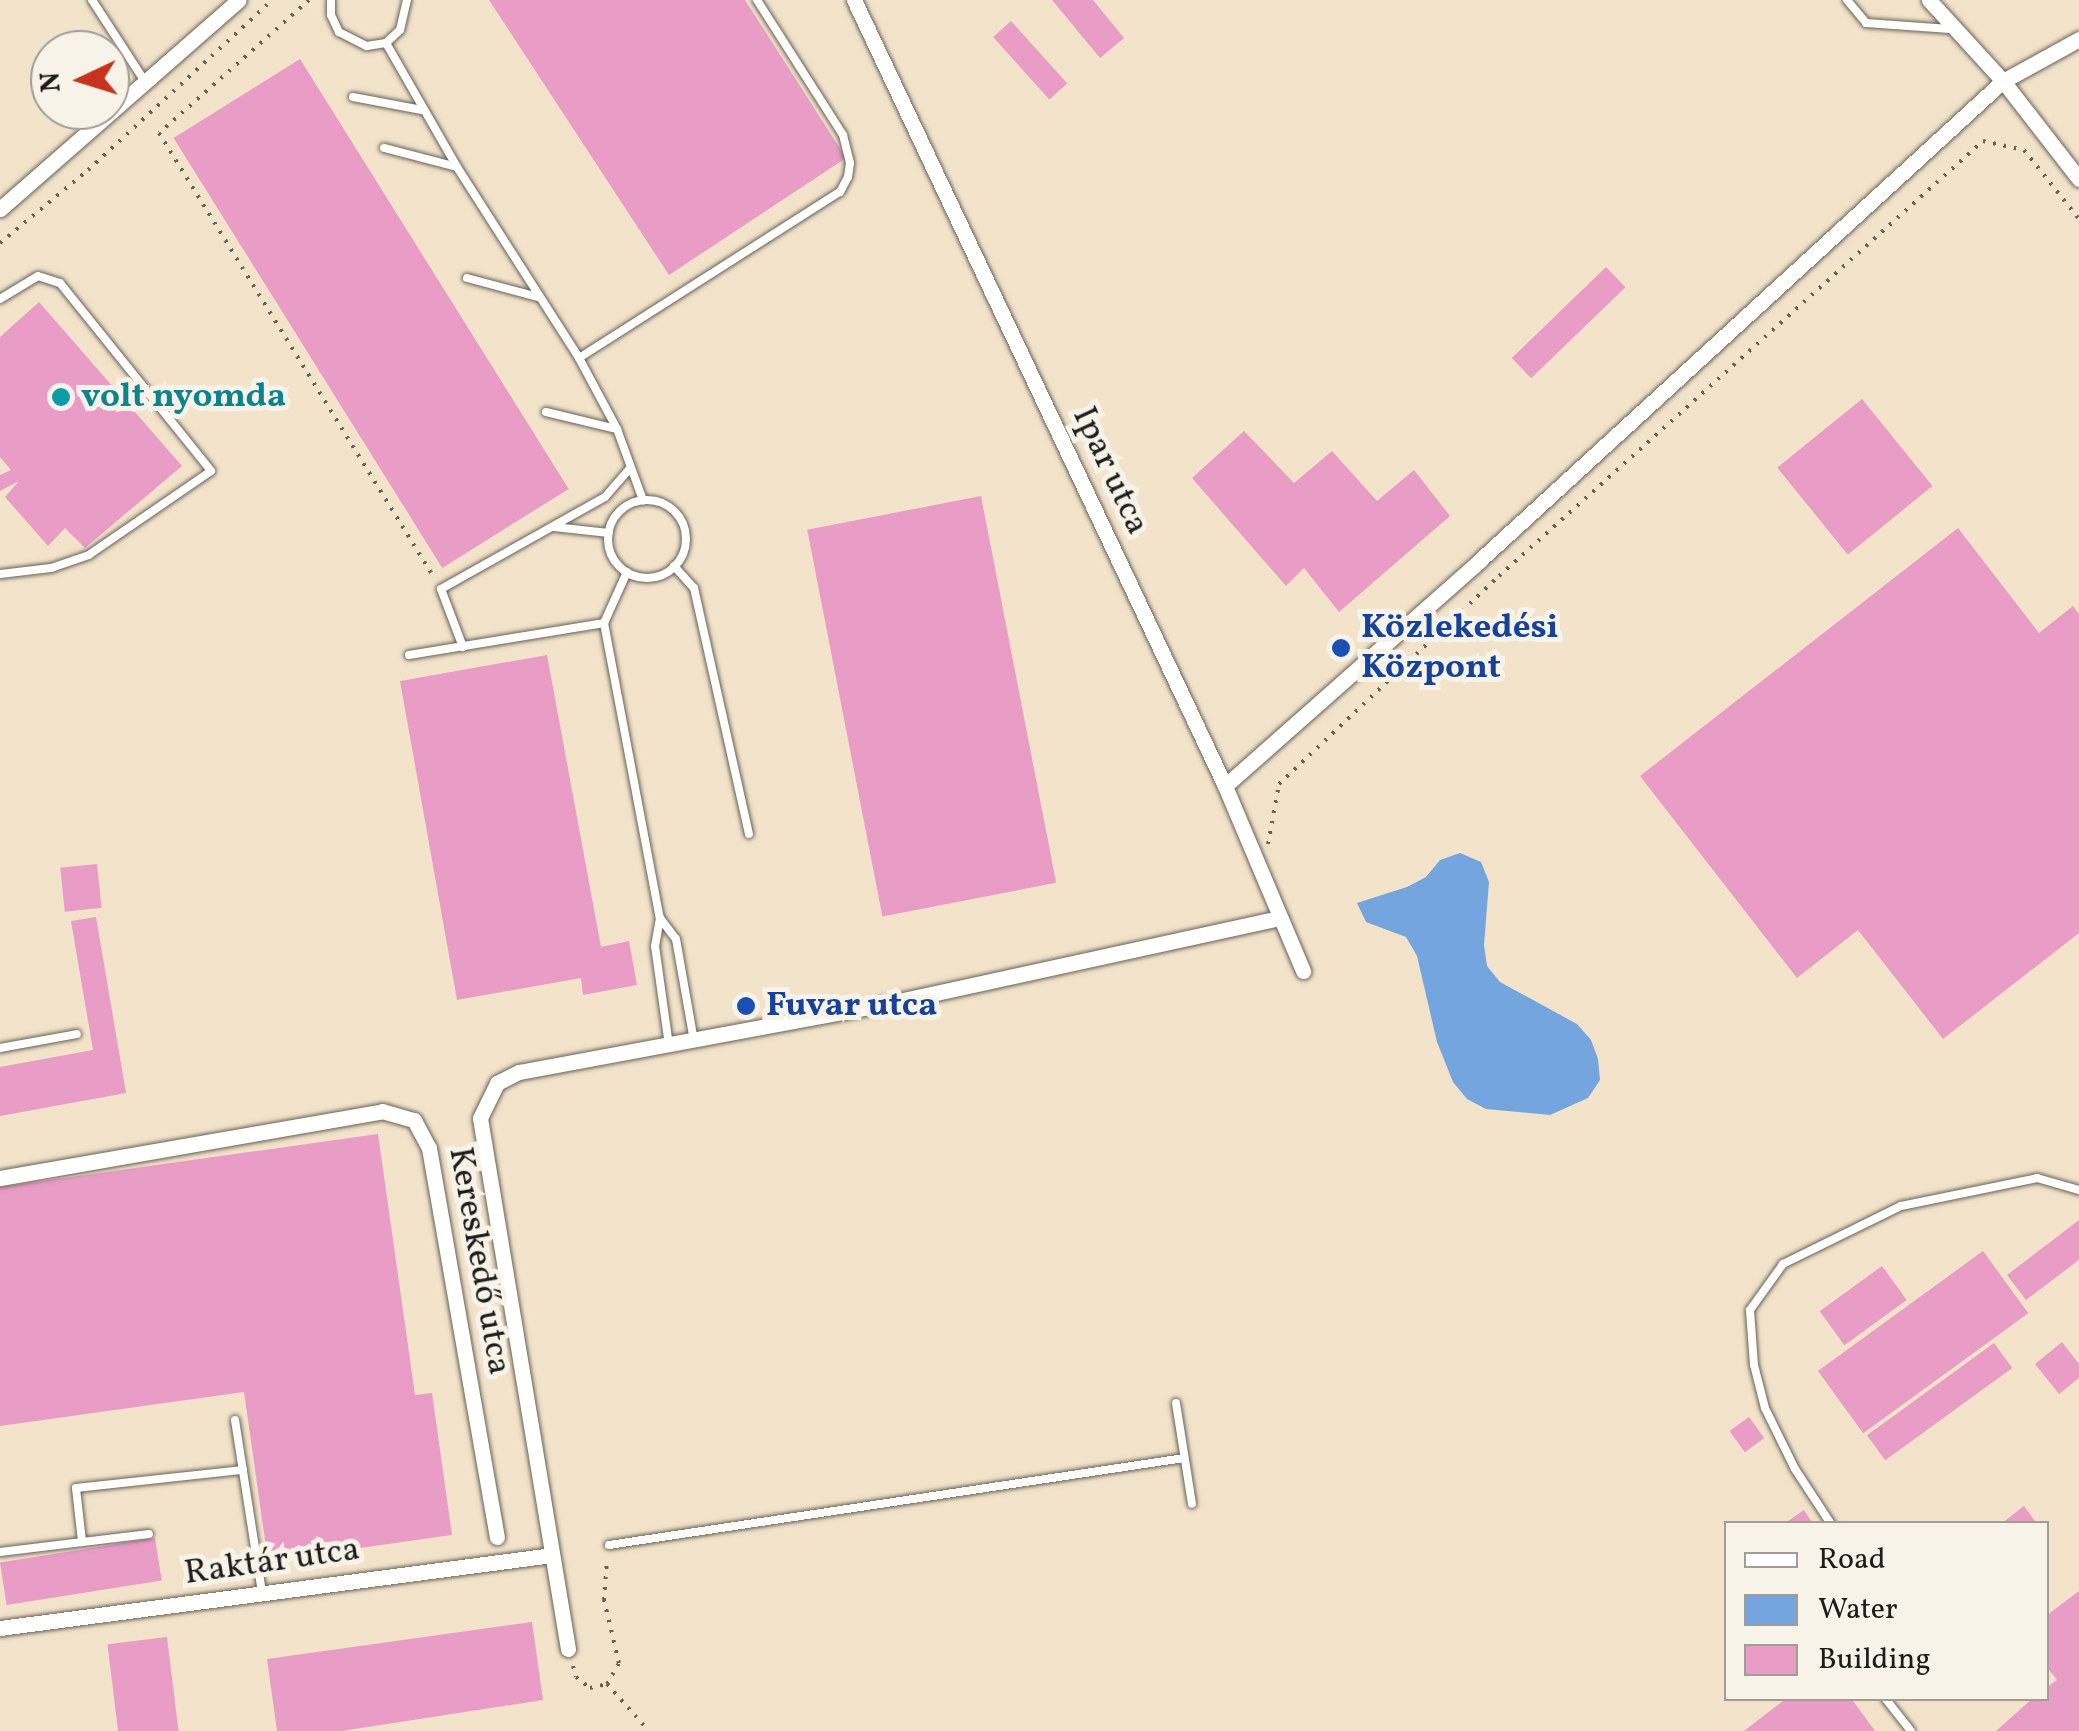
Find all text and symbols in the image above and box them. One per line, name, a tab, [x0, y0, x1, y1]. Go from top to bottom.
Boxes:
north arrow	[30, 30, 130, 130]
text: N	[31, 70, 72, 93]
place label: volt nyomda	[81, 376, 286, 418]
marker: volt nyomda	[50, 386, 72, 408]
street label: Ipar utca	[1062, 400, 1158, 542]
place label: Közlekedési Központ	[1361, 607, 1559, 689]
marker: Közlekedési Központ	[1330, 637, 1352, 659]
place label: Fuvar utca	[766, 985, 937, 1027]
marker: Fuvar utca	[735, 995, 757, 1017]
street label: Kereskedő utca	[438, 1144, 520, 1378]
legend	[1724, 1521, 2049, 1701]
street label: Raktár utca	[182, 1529, 362, 1595]
text: Road	[1818, 1539, 1886, 1581]
text: Water	[1818, 1589, 1898, 1631]
text: Building	[1818, 1639, 1931, 1681]

